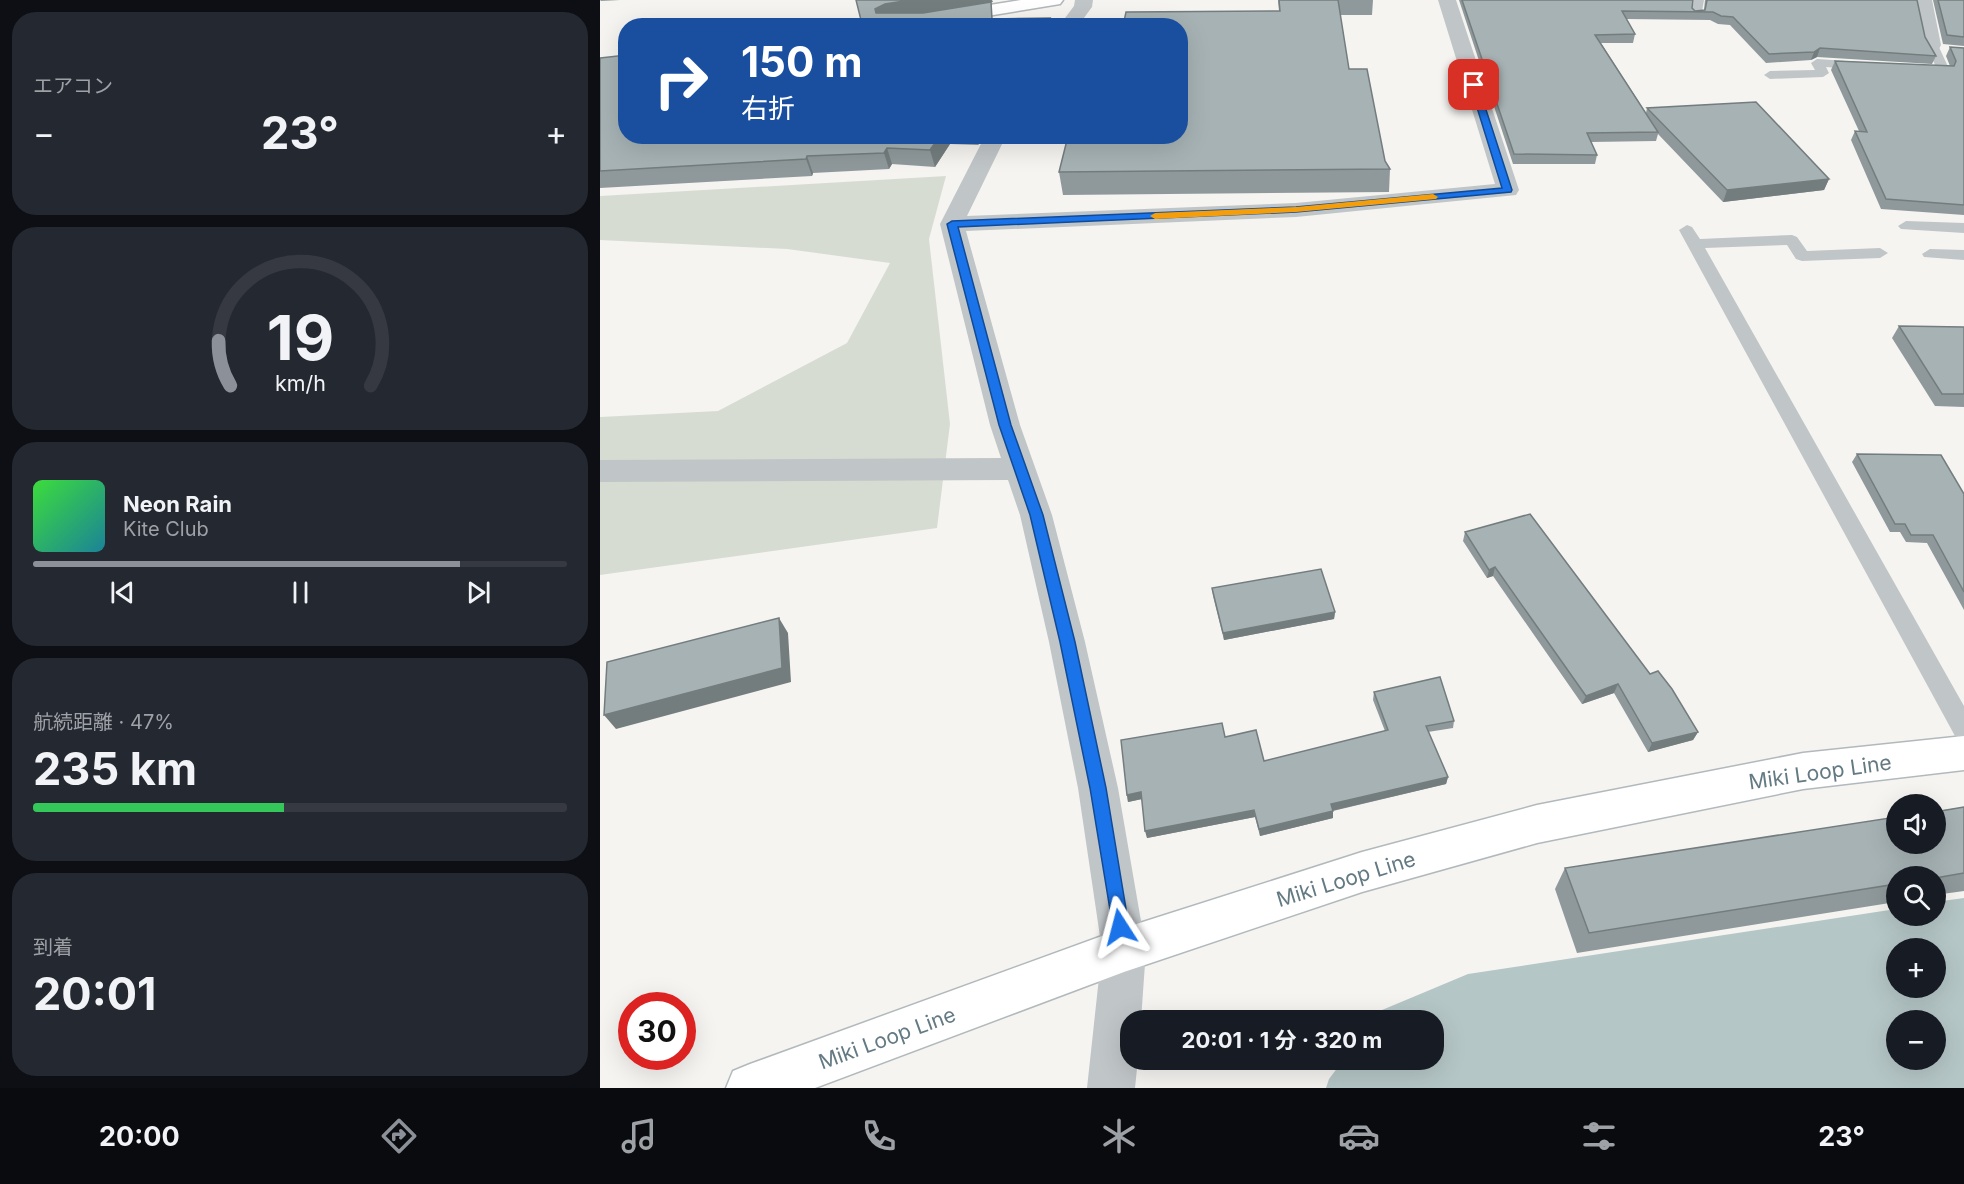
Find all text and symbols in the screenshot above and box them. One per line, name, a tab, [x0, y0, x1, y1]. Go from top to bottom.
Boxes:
text: 150 m	[741, 36, 863, 87]
icon: right	[642, 42, 720, 120]
pin	[1448, 59, 1499, 110]
icon: arrive	[1457, 68, 1490, 101]
text: エアコン	[33, 74, 113, 98]
text: 右折	[741, 92, 795, 125]
text: 23°	[261, 105, 339, 160]
text: −	[33, 113, 55, 153]
text: +	[545, 113, 567, 153]
text: 19	[266, 300, 334, 375]
text: km/h	[275, 370, 325, 396]
text: Neon Rain	[123, 491, 232, 517]
text: Kite Club	[123, 517, 209, 541]
icon: previous	[106, 576, 139, 609]
icon: pause	[284, 576, 317, 609]
icon: next	[462, 576, 495, 609]
text: 航続距離 · 47%	[33, 710, 174, 734]
text: 235 km	[33, 741, 197, 796]
street label: Miki Loop Line	[1747, 750, 1893, 794]
map controls	[1886, 794, 1946, 1070]
button: sound	[1886, 794, 1946, 854]
street label: Miki Loop Line	[1273, 846, 1419, 912]
button: search	[1886, 866, 1946, 926]
position arrow	[1088, 895, 1152, 959]
text: 到着	[33, 935, 73, 959]
button: +	[1886, 938, 1946, 998]
text: 20:01	[33, 966, 156, 1021]
speed limit sign: 30	[618, 992, 696, 1070]
street label: Miki Loop Line	[815, 1002, 959, 1074]
button: −	[1886, 1010, 1946, 1070]
text: 20:01 · 1 分 · 320 m	[1182, 1027, 1382, 1053]
icon: directions	[378, 1115, 420, 1157]
icon: music	[618, 1115, 660, 1157]
icon: phone	[858, 1115, 900, 1157]
icon: climate	[1098, 1115, 1140, 1157]
icon: car	[1338, 1115, 1380, 1157]
icon: filters	[1578, 1115, 1620, 1157]
text: 20:00	[99, 1120, 180, 1153]
text: 23°	[1818, 1120, 1865, 1153]

